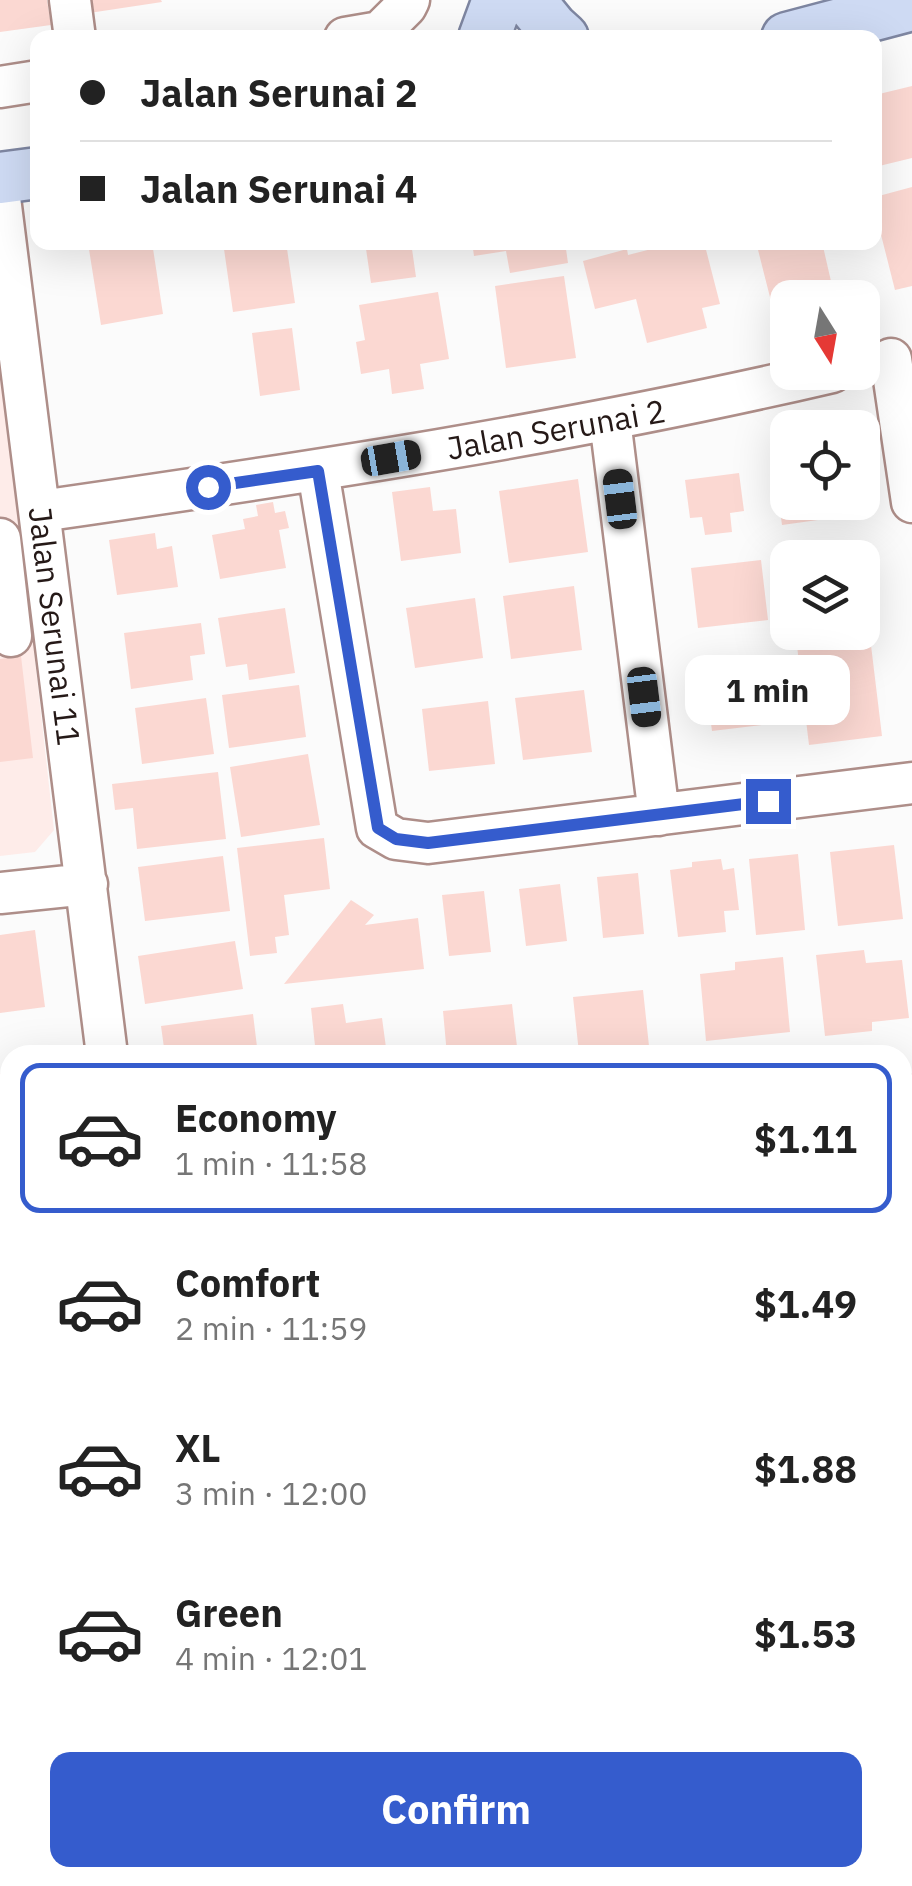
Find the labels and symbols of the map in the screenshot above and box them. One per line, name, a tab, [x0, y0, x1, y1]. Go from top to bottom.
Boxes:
north arrow	[770, 280, 880, 390]
street label: Jalan Serunai 2	[444, 389, 668, 469]
car	[359, 438, 423, 478]
route start	[186, 465, 231, 510]
car	[601, 467, 639, 531]
street label: Jalan Serunai 11	[20, 504, 90, 748]
callout: 1 min	[686, 656, 850, 726]
car	[625, 665, 663, 729]
route end	[746, 779, 791, 824]

